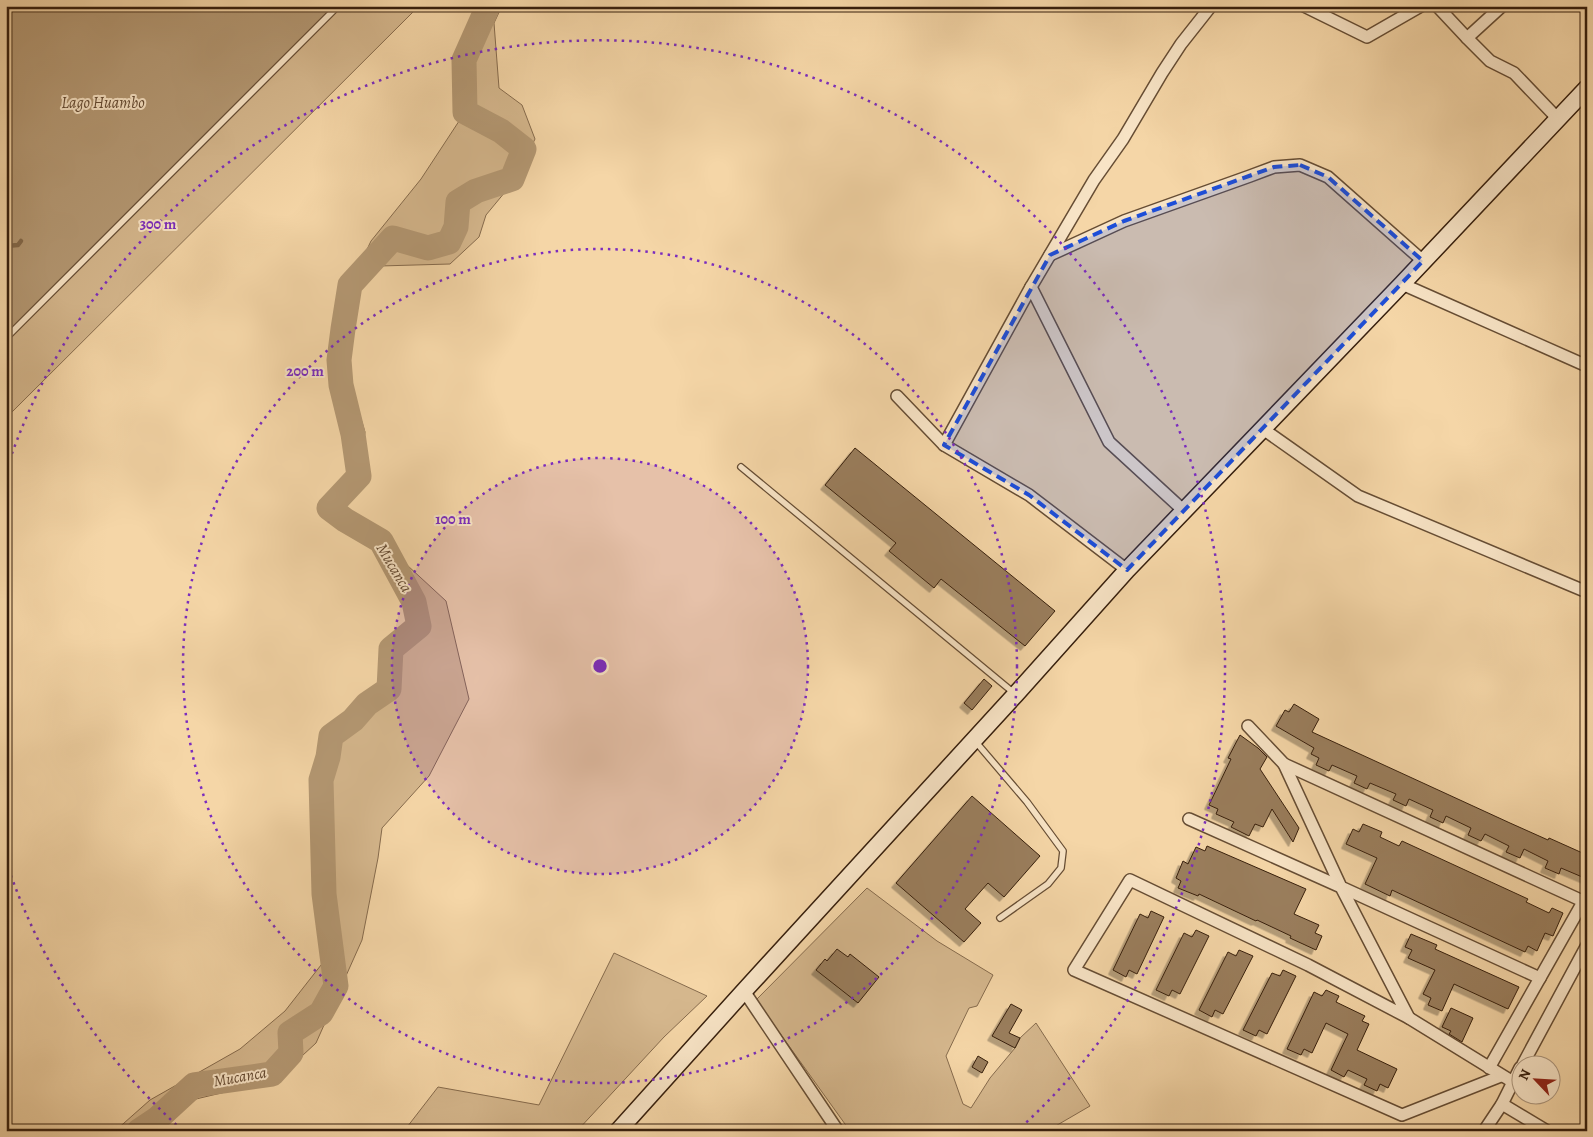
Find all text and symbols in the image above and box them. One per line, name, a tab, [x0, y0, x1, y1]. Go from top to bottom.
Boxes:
water label: Lago Huambo	[61, 92, 145, 114]
text: 300 m	[140, 214, 177, 234]
text: 200 m	[286, 361, 324, 381]
text: 100 m	[435, 509, 471, 529]
water label: Mucanca	[371, 539, 418, 597]
centre of rings	[591, 657, 609, 675]
north arrow	[1510, 1054, 1560, 1104]
water label: Mucanca	[212, 1061, 269, 1092]
text: N	[1514, 1066, 1535, 1083]

